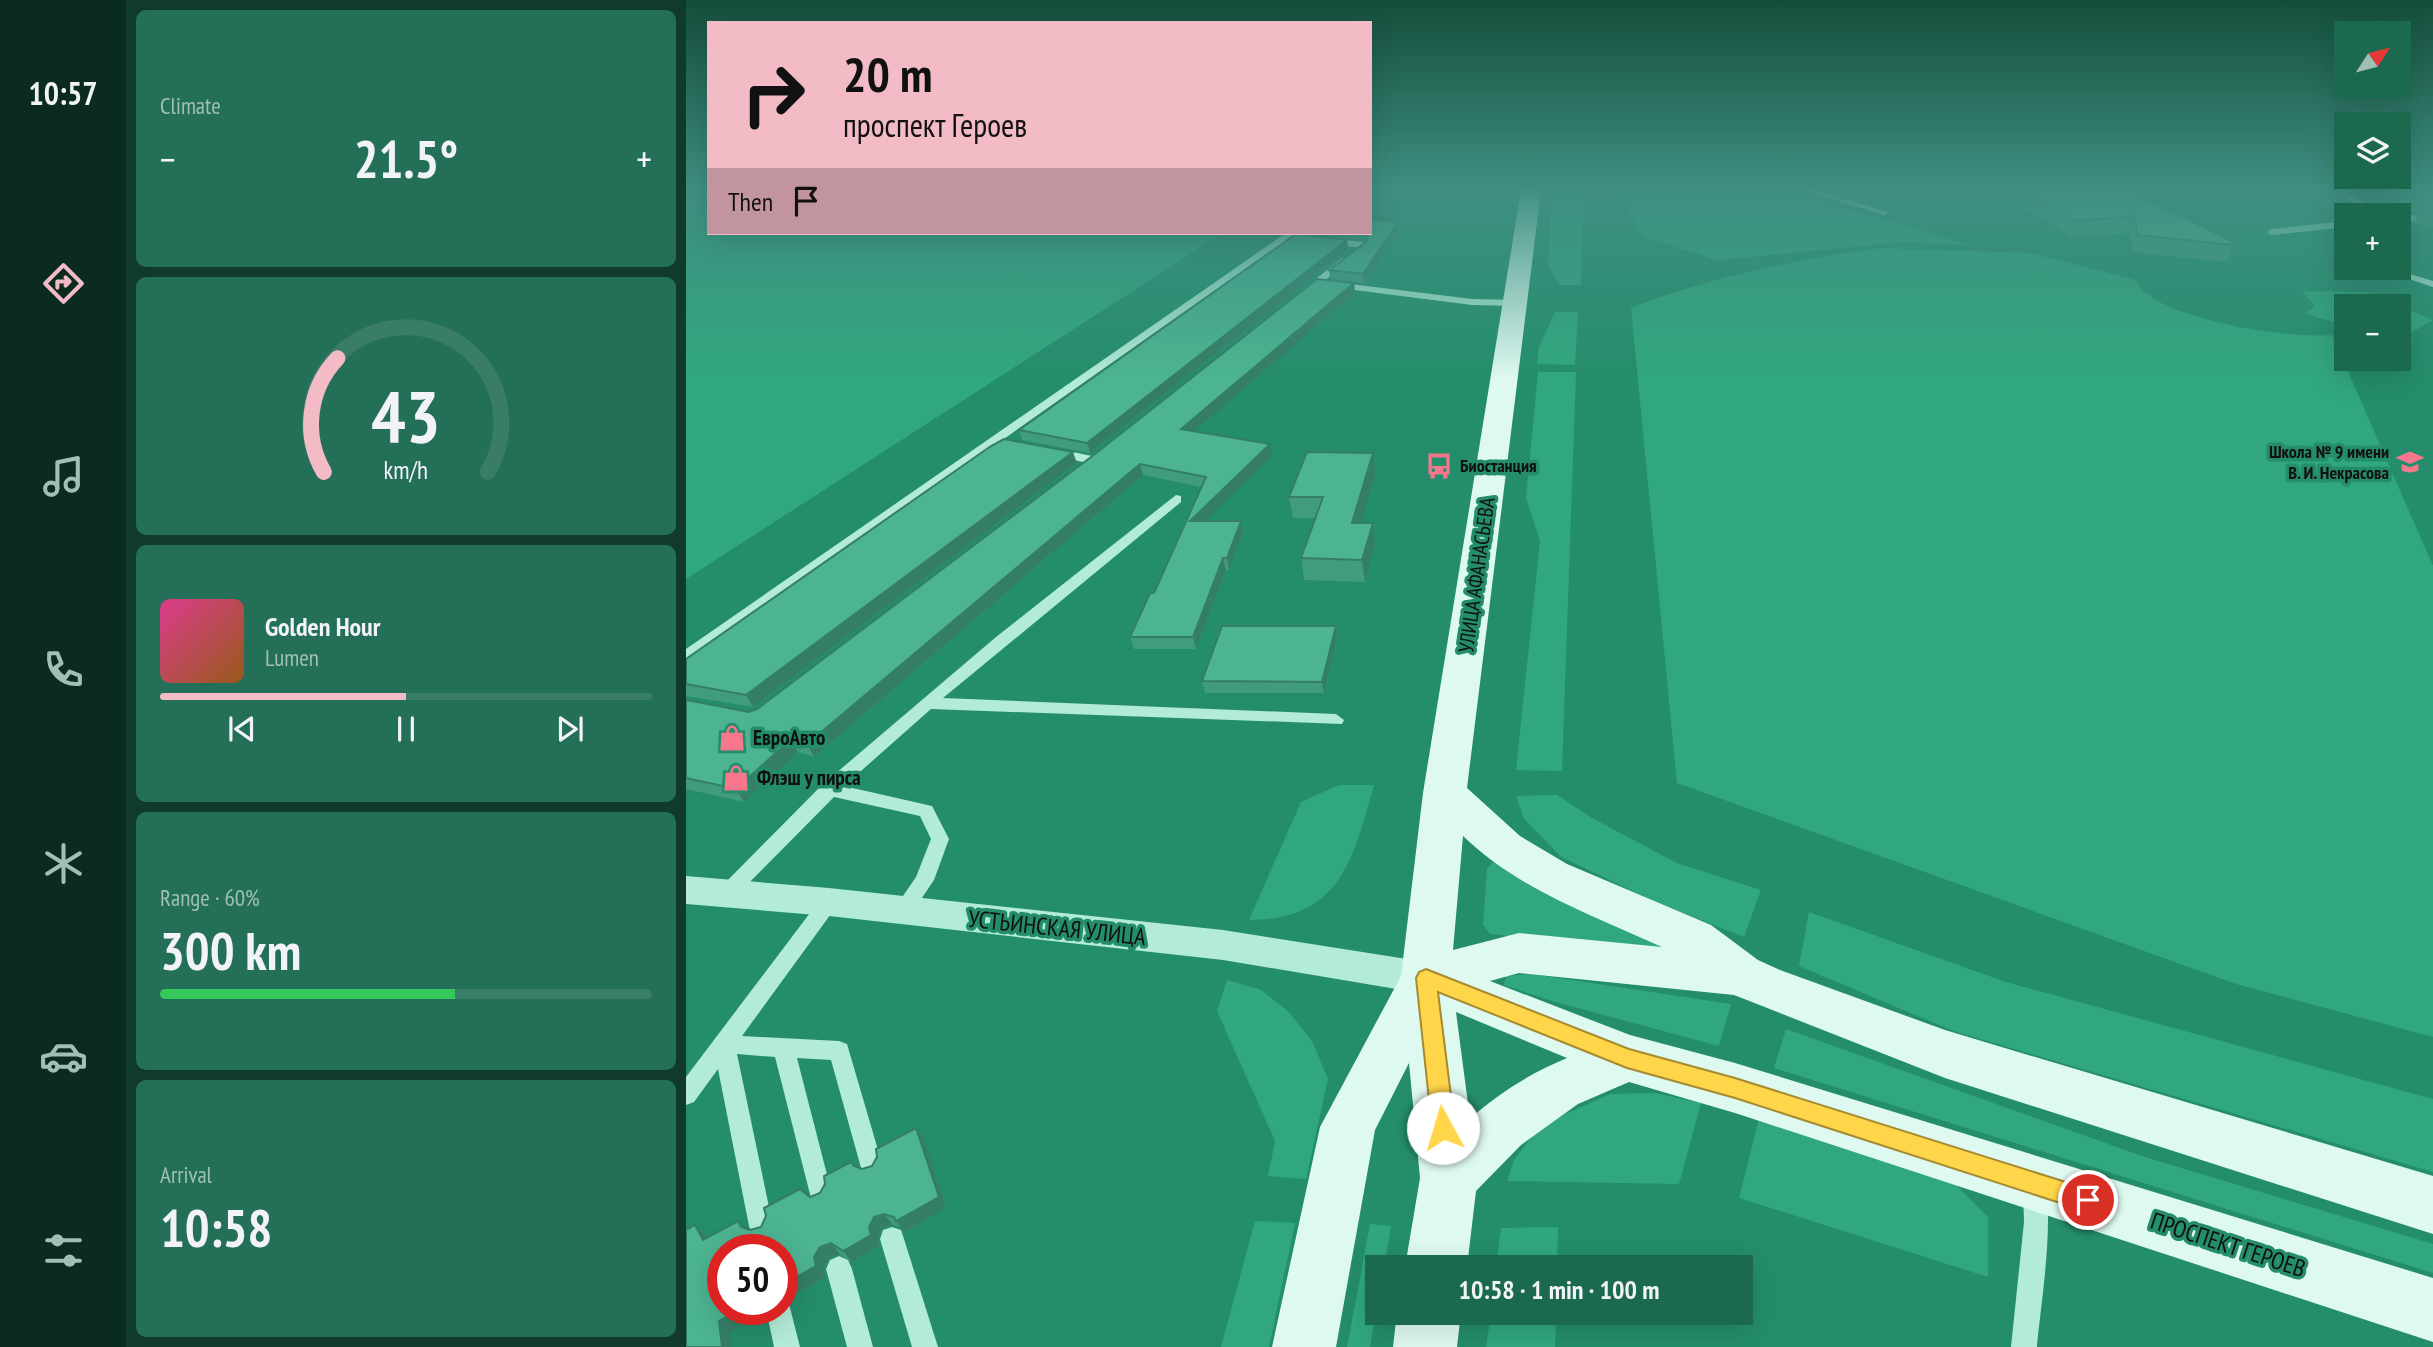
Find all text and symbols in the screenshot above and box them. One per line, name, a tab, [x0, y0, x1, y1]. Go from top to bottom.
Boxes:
north arrow	[2334, 21, 2412, 98]
map controls	[2334, 21, 2411, 371]
text: 20 m	[843, 42, 932, 106]
icon: right	[728, 49, 819, 140]
text: 10:57	[28, 72, 98, 114]
text: Climate	[160, 91, 221, 120]
text: проспект Героев	[843, 104, 1027, 146]
button: layers	[2334, 112, 2411, 189]
text: 21.5°	[354, 125, 458, 192]
text: −	[160, 134, 176, 183]
text: +	[636, 134, 652, 183]
icon: arrive	[787, 182, 825, 220]
text: Then	[728, 185, 773, 218]
button: +	[2334, 203, 2411, 280]
icon: directions	[39, 259, 88, 308]
button: −	[2334, 294, 2411, 371]
text: 43	[371, 369, 441, 463]
place label: Школа № 9 имени В. И. Некрасова	[2269, 440, 2389, 484]
school or university icon: Школа № 9 имени В. И. Некрасова	[2395, 447, 2425, 477]
bus stop icon: Биостанция	[1424, 451, 1454, 481]
icon: music	[39, 452, 88, 501]
text: km/h	[384, 454, 428, 486]
place label: Биостанция	[1460, 454, 1537, 477]
street label: УЛИЦА АФАНАСЬЕВА	[1452, 495, 1501, 654]
text: Golden Hour	[265, 610, 380, 643]
text: Lumen	[265, 643, 319, 672]
icon: phone	[39, 645, 88, 694]
icon: previous	[223, 710, 261, 748]
icon: pause	[387, 710, 425, 748]
icon: next	[551, 710, 589, 748]
shop icon: ЕвроАвто	[717, 723, 747, 753]
place label: ЕвроАвто	[753, 724, 825, 751]
shop icon: Флэш у пирса	[721, 763, 751, 793]
place label: Флэш у пирса	[757, 764, 861, 791]
icon: climate	[39, 839, 88, 888]
text: Range · 60%	[160, 883, 260, 912]
street label: УСТЬИНСКАЯ УЛИЦА	[967, 903, 1148, 952]
text: 300 km	[160, 917, 301, 984]
icon: car	[39, 1032, 88, 1081]
position arrow	[1406, 1091, 1480, 1165]
text: Arrival	[160, 1160, 212, 1189]
pin	[2058, 1170, 2118, 1230]
icon: arrive	[2069, 1181, 2107, 1219]
text: 10:58	[160, 1194, 272, 1261]
street label: ПРОСПЕКТ ГЕРОЕВ	[2147, 1205, 2309, 1284]
icon: filters	[39, 1226, 88, 1275]
speed limit sign: 50	[707, 1234, 798, 1325]
text: 10:58 · 1 min · 100 m	[1459, 1273, 1659, 1306]

